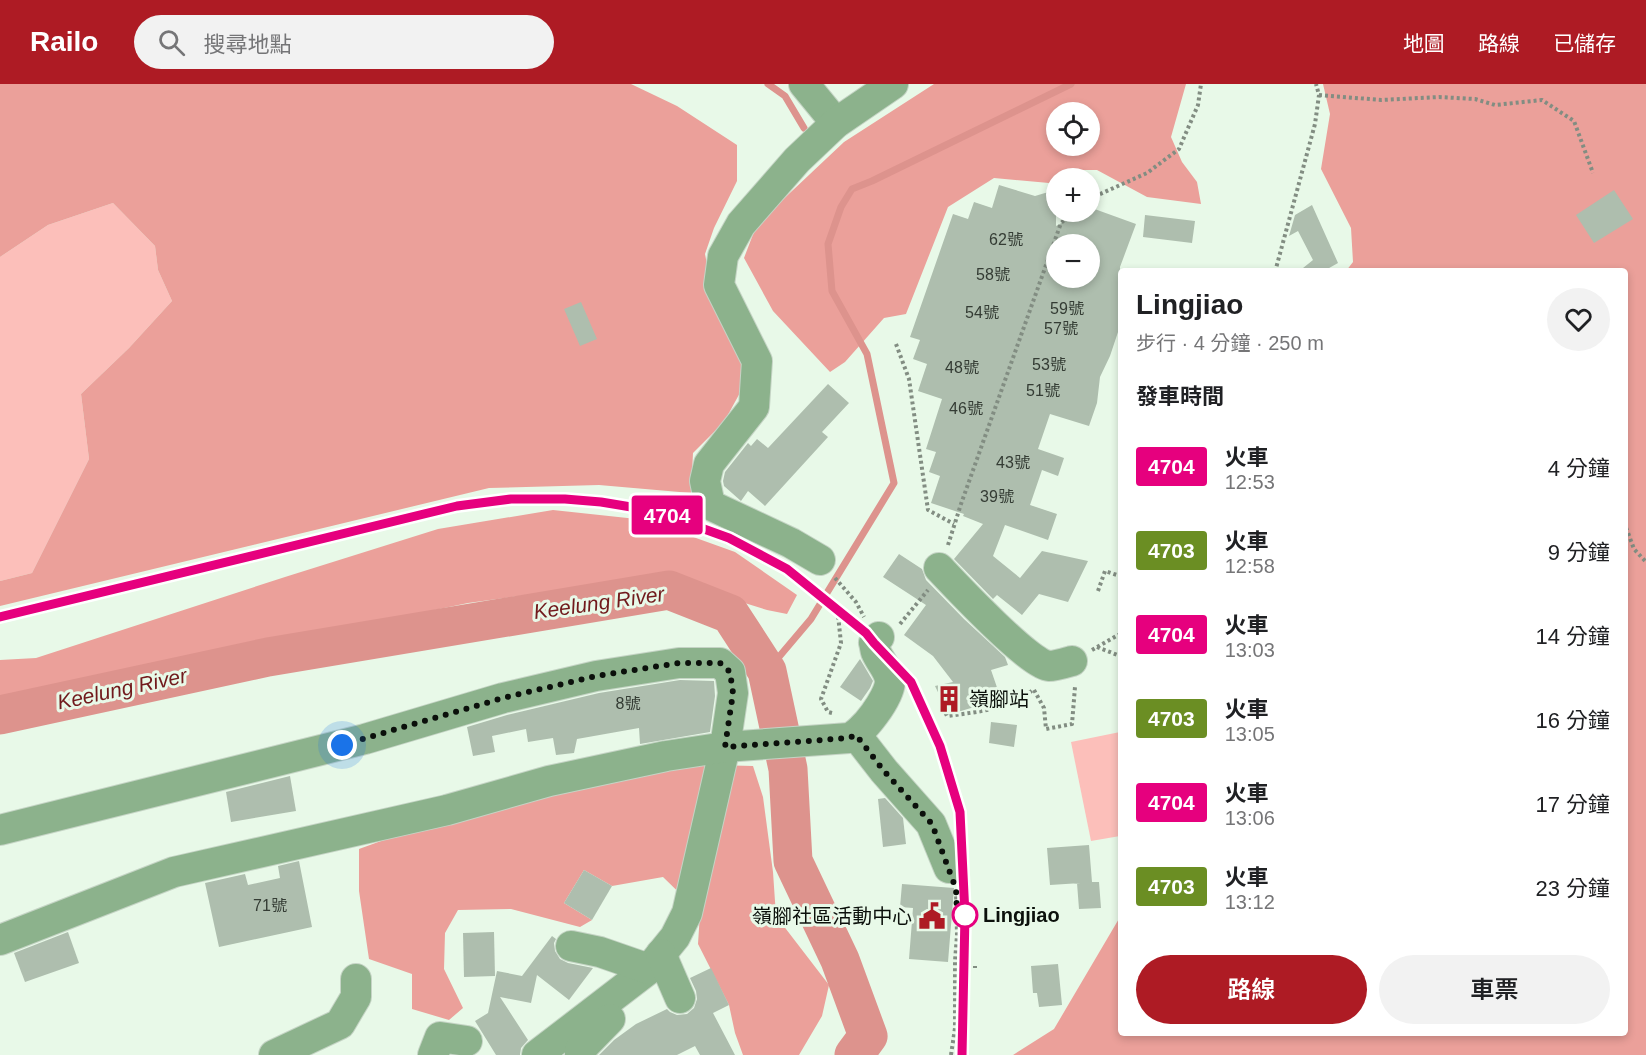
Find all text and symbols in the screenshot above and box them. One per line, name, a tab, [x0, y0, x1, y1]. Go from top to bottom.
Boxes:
search box	[134, 15, 554, 69]
text: Railo	[30, 26, 98, 57]
icon: search	[155, 26, 188, 59]
text: 搜尋地點	[203, 32, 291, 57]
text: 地圖	[1403, 32, 1445, 55]
text: 路線	[1478, 32, 1520, 55]
text: 已儲存	[1553, 32, 1616, 55]
map controls	[1046, 102, 1100, 288]
button: locate	[1046, 102, 1100, 156]
button: +	[1046, 168, 1100, 222]
house number: 62號	[989, 231, 1023, 248]
button: −	[1046, 234, 1100, 288]
house number: 58號	[976, 266, 1010, 283]
button: heart	[1547, 288, 1610, 351]
text: Lingjiao	[1136, 289, 1243, 320]
house number: 59號	[1050, 300, 1084, 317]
house number: 54號	[965, 304, 999, 321]
house number: 57號	[1044, 320, 1078, 337]
text: 步行 · 4 分鐘 · 250 m	[1136, 332, 1324, 354]
house number: 53號	[1032, 356, 1066, 373]
house number: 48號	[945, 359, 979, 376]
house number: 51號	[1026, 382, 1060, 399]
text: 發車時間	[1136, 384, 1224, 409]
house number: 46號	[949, 400, 983, 417]
text: 火車	[1225, 445, 1269, 470]
house number: 43號	[996, 454, 1030, 471]
text: 4704	[1148, 455, 1195, 478]
text: 4 分鐘	[1548, 456, 1610, 481]
text: 12:53	[1225, 471, 1275, 493]
house number: 39號	[980, 488, 1014, 505]
line badge: 4704	[625, 496, 709, 534]
text: 4704	[644, 504, 690, 527]
text: 火車	[1225, 529, 1269, 554]
text: 4703	[1148, 539, 1195, 562]
text: 9 分鐘	[1548, 540, 1610, 565]
text: 12:58	[1225, 555, 1275, 577]
water label: Keelung River	[532, 582, 667, 623]
text: 火車	[1225, 613, 1269, 638]
text: 4704	[1148, 623, 1195, 646]
text: 14 分鐘	[1535, 624, 1610, 649]
text: 13:03	[1225, 639, 1275, 661]
water label: Keelung River	[55, 663, 190, 713]
building icon: 嶺腳站	[934, 684, 964, 714]
place label: 嶺腳站	[969, 688, 1029, 710]
house number: 8號	[616, 695, 640, 712]
text: 火車	[1225, 697, 1269, 722]
text: 4703	[1148, 707, 1195, 730]
text: 16 分鐘	[1535, 708, 1610, 733]
text: 13:05	[1225, 723, 1275, 745]
your location	[327, 730, 357, 760]
text: 火車	[1225, 781, 1269, 806]
text: 4704	[1148, 791, 1195, 814]
text: 17 分鐘	[1535, 792, 1610, 817]
text: 13:06	[1225, 807, 1275, 829]
text: 火車	[1225, 865, 1269, 890]
text: 4703	[1148, 875, 1195, 898]
text: 23 分鐘	[1535, 876, 1610, 901]
text: 13:12	[1225, 891, 1275, 913]
house number: 71號	[253, 897, 287, 914]
public building icon: 嶺腳社區活動中心	[917, 901, 947, 931]
marker: Lingjiao	[952, 902, 978, 928]
place label: Lingjiao	[983, 904, 1060, 926]
place label: 嶺腳社區活動中心	[752, 905, 912, 927]
button: 路線	[1136, 955, 1367, 1024]
button: 車票	[1379, 955, 1610, 1024]

